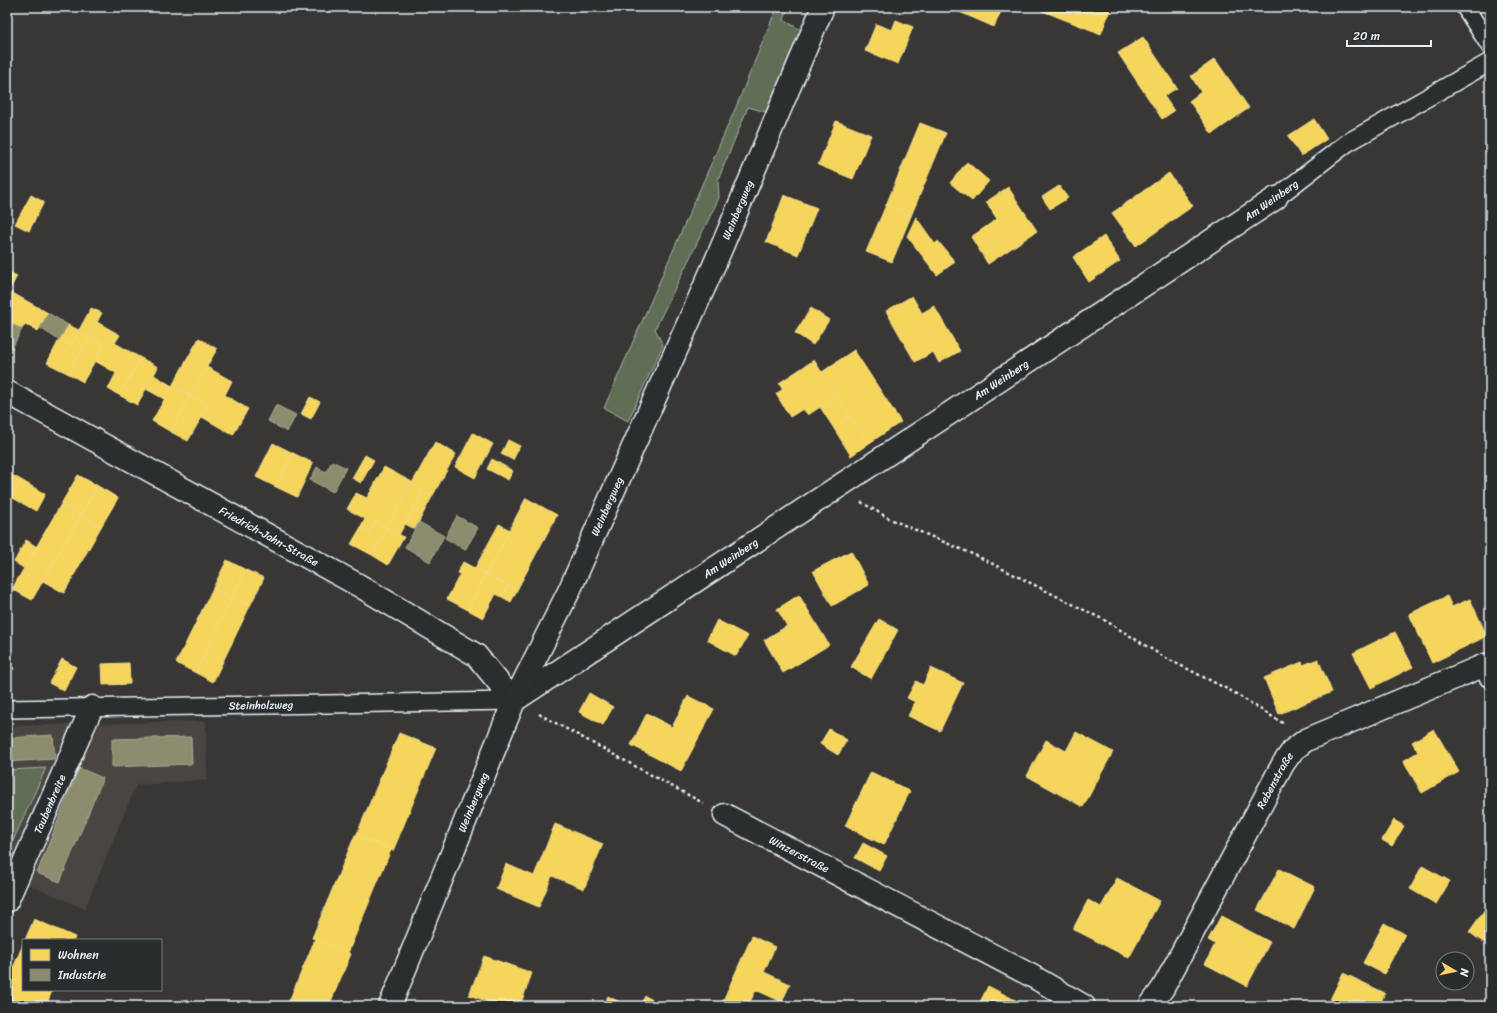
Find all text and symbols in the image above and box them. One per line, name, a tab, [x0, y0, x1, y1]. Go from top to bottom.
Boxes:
scale bar	[1347, 22, 1431, 48]
text: 20 m	[1353, 25, 1380, 47]
street label: Am Weinberg	[1239, 174, 1303, 227]
street label: Weinbergweg	[717, 177, 759, 243]
street label: Am Weinberg	[969, 354, 1033, 406]
street label: Weinbergweg	[586, 473, 629, 539]
street label: Friedrich-Jahn-Straße	[215, 501, 323, 572]
street label: Am Weinberg	[698, 533, 763, 584]
street label: Steinholzweg	[228, 695, 294, 716]
street label: Rebenstraße	[1252, 748, 1299, 812]
street label: Weinbergweg	[453, 769, 494, 835]
street label: Taubenbreite	[29, 771, 72, 837]
street label: Winzerstraße	[766, 831, 833, 878]
legend	[22, 939, 162, 991]
text: Wohnen	[58, 944, 99, 966]
north arrow	[1435, 951, 1475, 991]
text: Industrie	[57, 964, 106, 986]
text: N	[1454, 966, 1475, 978]

